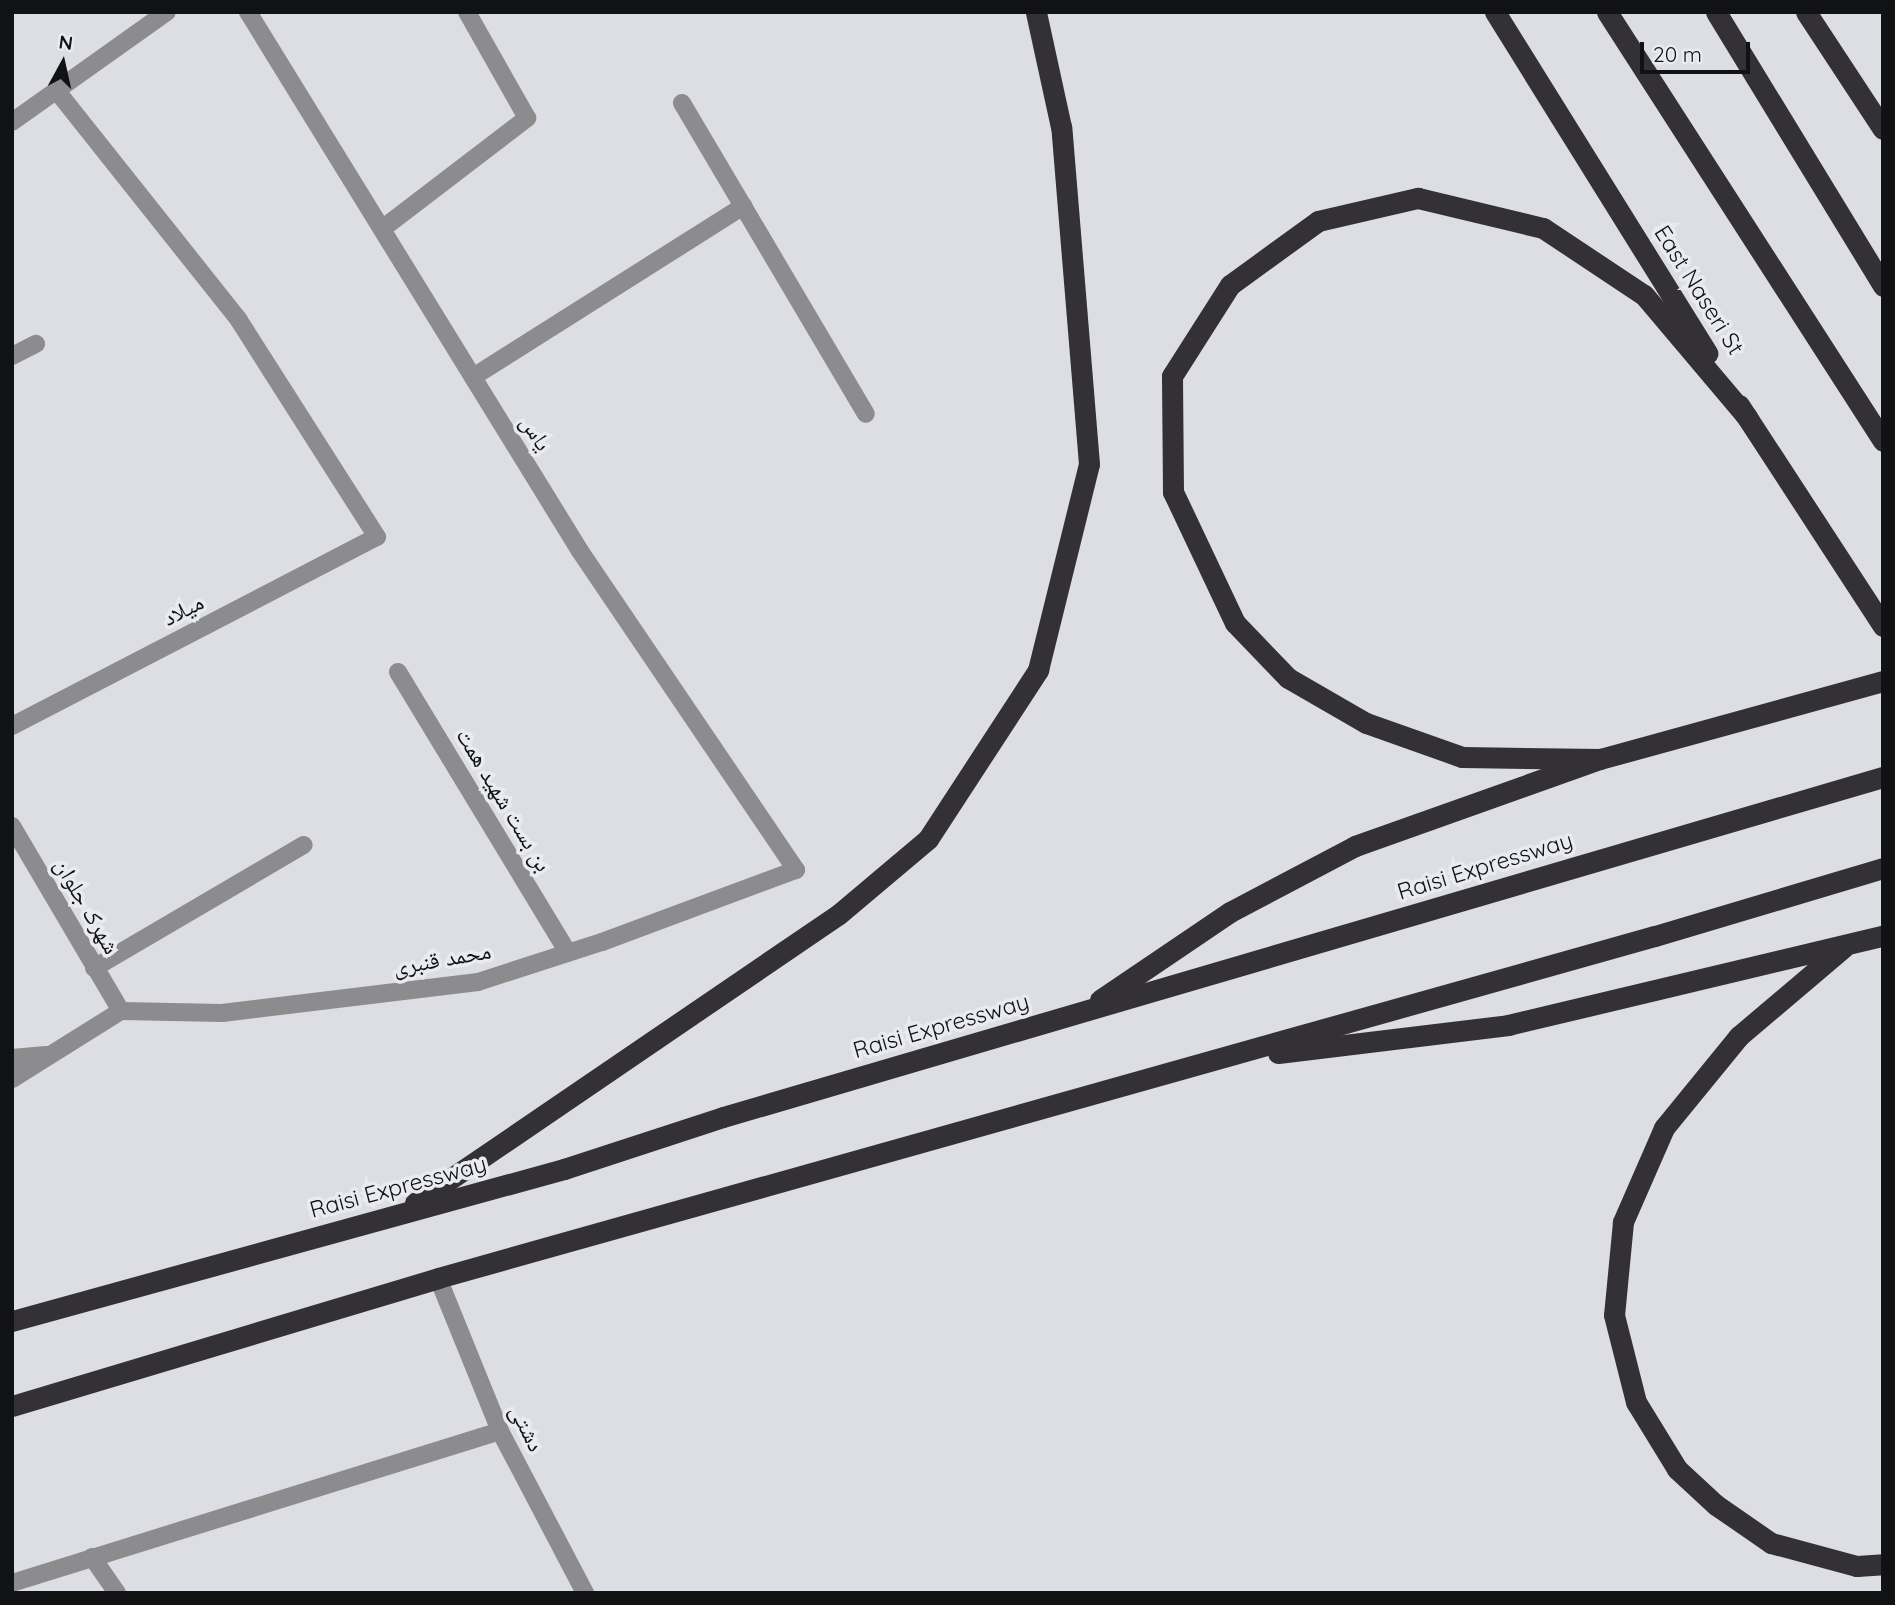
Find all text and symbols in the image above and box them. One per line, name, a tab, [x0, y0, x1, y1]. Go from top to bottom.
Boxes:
north arrow	[28, 28, 98, 98]
scale bar	[1643, 28, 1753, 72]
text: N	[57, 29, 75, 55]
text: 20 m	[1653, 41, 1702, 67]
street label: East Naseri St	[1648, 220, 1750, 360]
street label: یاس	[514, 410, 558, 456]
street label: میلاد	[158, 588, 208, 632]
street label: بن بست شهید همت	[450, 723, 558, 877]
street label: Raisi Expressway	[1394, 826, 1576, 906]
street label: شهرک جلوان	[49, 853, 125, 959]
street label: محمد قنبری	[391, 937, 493, 981]
street label: Raisi Expressway	[850, 988, 1032, 1064]
street label: Raisi Expressway	[307, 1150, 489, 1224]
street label: دشتی	[504, 1400, 550, 1456]

